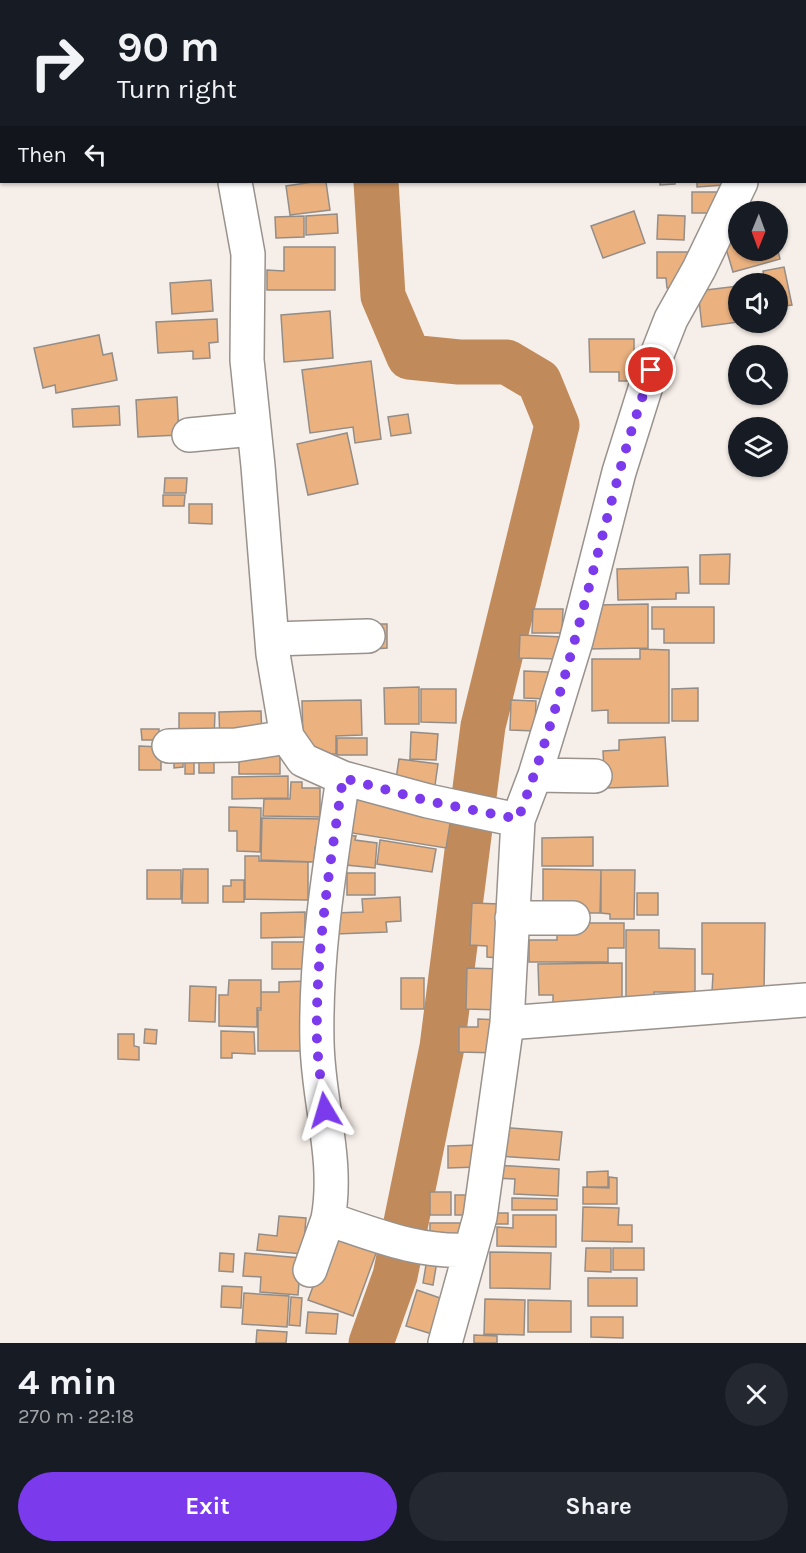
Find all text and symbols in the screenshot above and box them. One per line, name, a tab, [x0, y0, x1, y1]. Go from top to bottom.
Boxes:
text: 90 m	[117, 22, 220, 72]
icon: right	[18, 24, 96, 102]
text: Turn right	[117, 73, 237, 105]
icon: left	[79, 138, 112, 171]
text: Then	[18, 142, 67, 168]
north arrow	[728, 201, 788, 261]
map controls	[728, 201, 788, 477]
button: sound	[728, 273, 788, 333]
pin	[625, 344, 676, 395]
button: search	[728, 345, 788, 405]
icon: arrive	[634, 353, 667, 386]
button: layers	[728, 417, 788, 477]
position arrow	[293, 1078, 357, 1142]
text: 4 min	[18, 1361, 117, 1403]
button: close	[725, 1363, 788, 1426]
text: 270 m · 22:18	[18, 1405, 134, 1428]
button: Exit	[18, 1472, 397, 1541]
button: Share	[409, 1472, 788, 1541]

